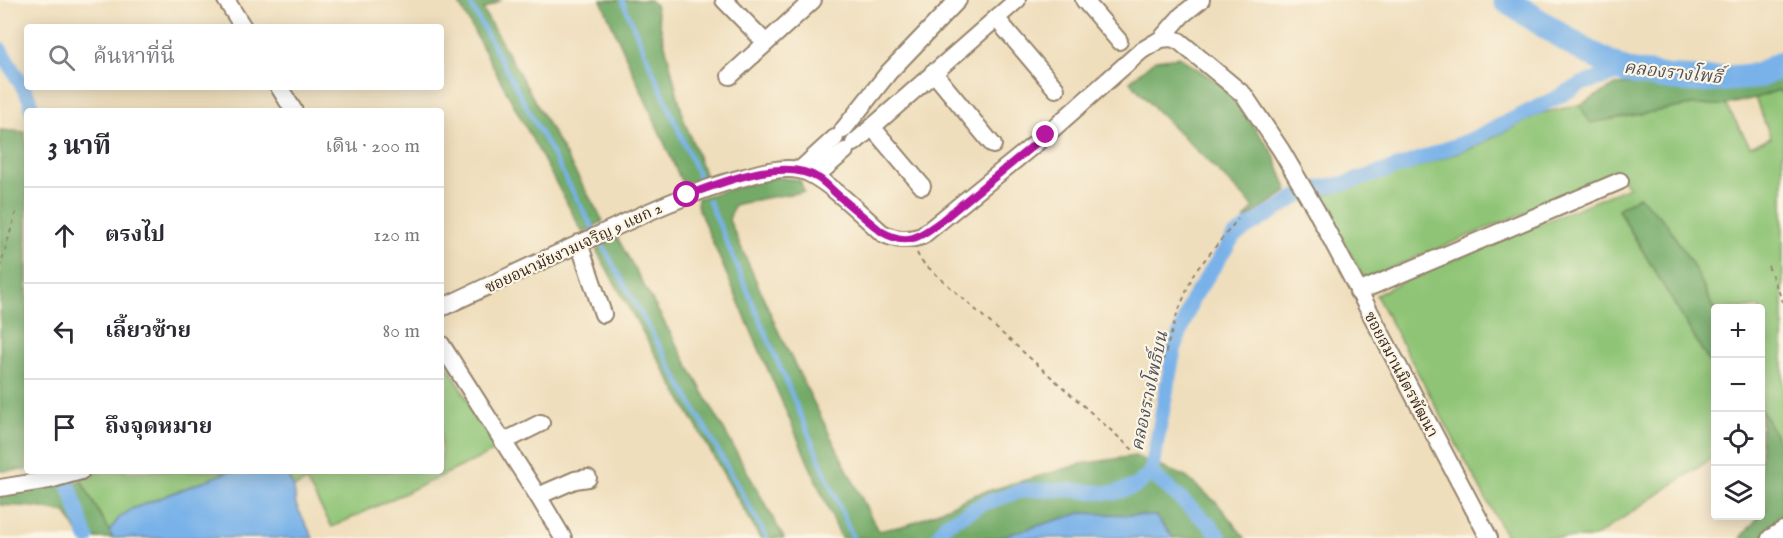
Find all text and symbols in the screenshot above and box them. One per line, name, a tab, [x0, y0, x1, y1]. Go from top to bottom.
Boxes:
search box	[24, 24, 444, 90]
icon: search	[45, 41, 78, 74]
text: ค้นหาที่นี่	[93, 43, 175, 71]
water label: คลองรางโพธิ์	[1623, 53, 1729, 91]
route end	[1032, 121, 1058, 147]
text: 3 นาที	[48, 130, 111, 163]
text: เดิน · 200 m	[325, 134, 420, 159]
route start	[673, 181, 699, 207]
street label: ซอยอนามัยงามเจริญ 9 แยก 2	[482, 199, 666, 299]
icon: ahead	[48, 219, 81, 252]
text: ตรงไป	[105, 221, 165, 249]
text: 120 m	[374, 223, 420, 248]
map controls	[1711, 304, 1765, 520]
button: +	[1711, 304, 1765, 358]
street label: ซอยสมานมิตรพัฒนา	[1359, 308, 1442, 441]
icon: left	[48, 315, 81, 348]
text: เลี้ยวซ้าย	[105, 317, 191, 345]
text: 80 m	[383, 319, 420, 344]
water label: คลองรางโพธิ์บน	[1123, 329, 1174, 453]
button: −	[1711, 358, 1765, 412]
icon: arrive	[48, 411, 81, 444]
button: locate	[1711, 412, 1765, 466]
text: ถึงจุดหมาย	[105, 413, 212, 441]
button: layers	[1711, 466, 1765, 520]

